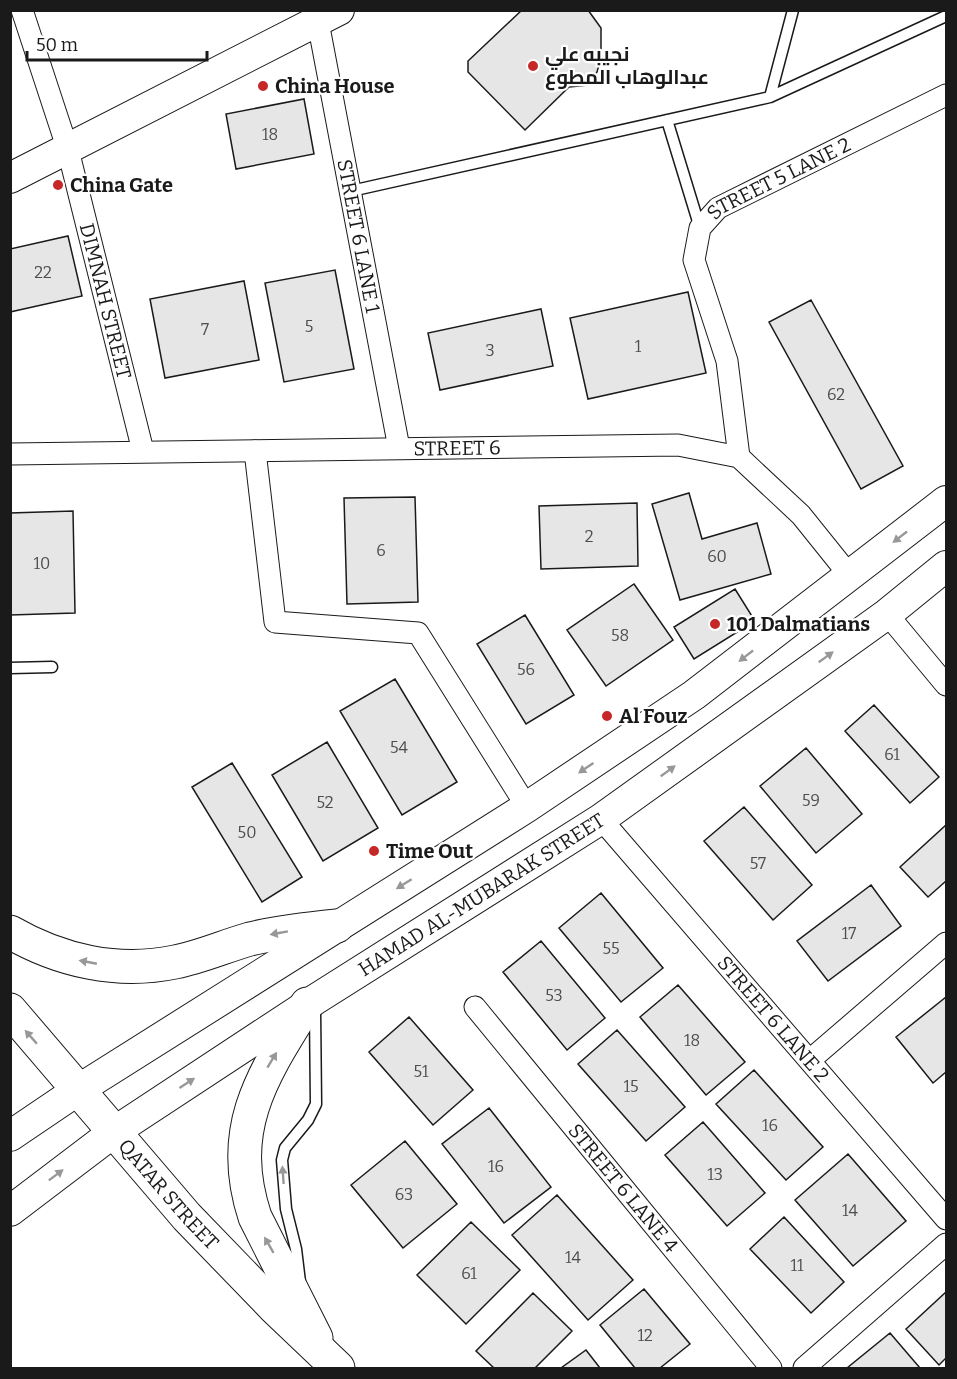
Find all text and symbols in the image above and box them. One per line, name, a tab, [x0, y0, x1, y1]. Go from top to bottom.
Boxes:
scale bar	[27, 24, 207, 62]
text: 50 m	[36, 34, 78, 56]
place label: نجيبه علي عبدالوهاب المطوع	[545, 42, 709, 91]
marker: نجيبه علي عبدالوهاب المطوع	[526, 59, 540, 73]
place label: China House	[275, 74, 395, 98]
marker: China House	[256, 79, 270, 93]
house number: 18	[262, 125, 278, 144]
street label: STREET 5 LANE 2	[702, 132, 854, 224]
street label: STREET 6 LANE 1	[332, 157, 385, 315]
place label: China Gate	[70, 173, 173, 197]
marker: China Gate	[51, 178, 65, 192]
street label: DIMNAH STREET	[75, 221, 137, 382]
house number: 22	[34, 263, 52, 282]
house number: 5	[305, 317, 313, 336]
house number: 7	[201, 320, 209, 339]
house number: 1	[635, 337, 642, 356]
house number: 3	[485, 341, 495, 360]
house number: 62	[827, 385, 845, 404]
street label: STREET 6	[413, 435, 501, 461]
house number: 2	[585, 527, 593, 546]
one-way arrow	[893, 531, 909, 543]
house number: 6	[376, 541, 386, 560]
house number: 60	[707, 547, 727, 566]
house number: 10	[34, 554, 50, 573]
place label: 101 Dalmatians	[727, 612, 870, 636]
marker: 101 Dalmatians	[708, 617, 722, 631]
house number: 58	[611, 626, 629, 645]
one-way arrow	[738, 649, 753, 661]
one-way arrow	[818, 651, 834, 663]
house number: 56	[517, 660, 535, 679]
place label: Al Fouz	[619, 704, 688, 728]
marker: Al Fouz	[600, 709, 614, 723]
house number: 54	[390, 738, 409, 757]
house number: 61	[884, 745, 900, 764]
one-way arrow	[578, 762, 594, 773]
one-way arrow	[659, 765, 675, 777]
house number: 59	[802, 791, 820, 810]
house number: 52	[317, 793, 333, 812]
street label: HAMAD AL-MUBARAK STREET	[354, 808, 609, 981]
house number: 50	[238, 823, 256, 842]
place label: Time Out	[386, 839, 473, 863]
marker: Time Out	[367, 844, 381, 858]
house number: 57	[750, 854, 766, 873]
one-way arrow	[396, 878, 412, 889]
house number: 17	[842, 924, 856, 943]
one-way arrow	[269, 929, 288, 938]
house number: 55	[602, 939, 620, 958]
street label: STREET 6 LANE 2	[712, 951, 834, 1087]
one-way arrow	[79, 957, 98, 966]
house number: 53	[545, 986, 563, 1005]
one-way arrow	[25, 1029, 38, 1045]
house number: 18	[684, 1031, 700, 1050]
one-way arrow	[267, 1052, 278, 1068]
house number: 51	[414, 1062, 429, 1081]
one-way arrow	[179, 1077, 195, 1089]
house number: 15	[623, 1077, 639, 1096]
house number: 16	[762, 1116, 778, 1135]
street label: STREET 6 LANE 4	[563, 1119, 683, 1257]
street label: QATAR STREET	[113, 1134, 224, 1255]
house number: 16	[488, 1157, 504, 1176]
one-way arrow	[278, 1165, 287, 1184]
house number: 13	[707, 1165, 723, 1184]
one-way arrow	[49, 1169, 64, 1181]
house number: 63	[395, 1185, 413, 1204]
house number: 14	[842, 1201, 859, 1220]
one-way arrow	[264, 1236, 274, 1253]
house number: 14	[565, 1248, 582, 1267]
house number: 11	[791, 1256, 804, 1275]
house number: 61	[461, 1264, 477, 1283]
house number: 12	[637, 1326, 653, 1345]

